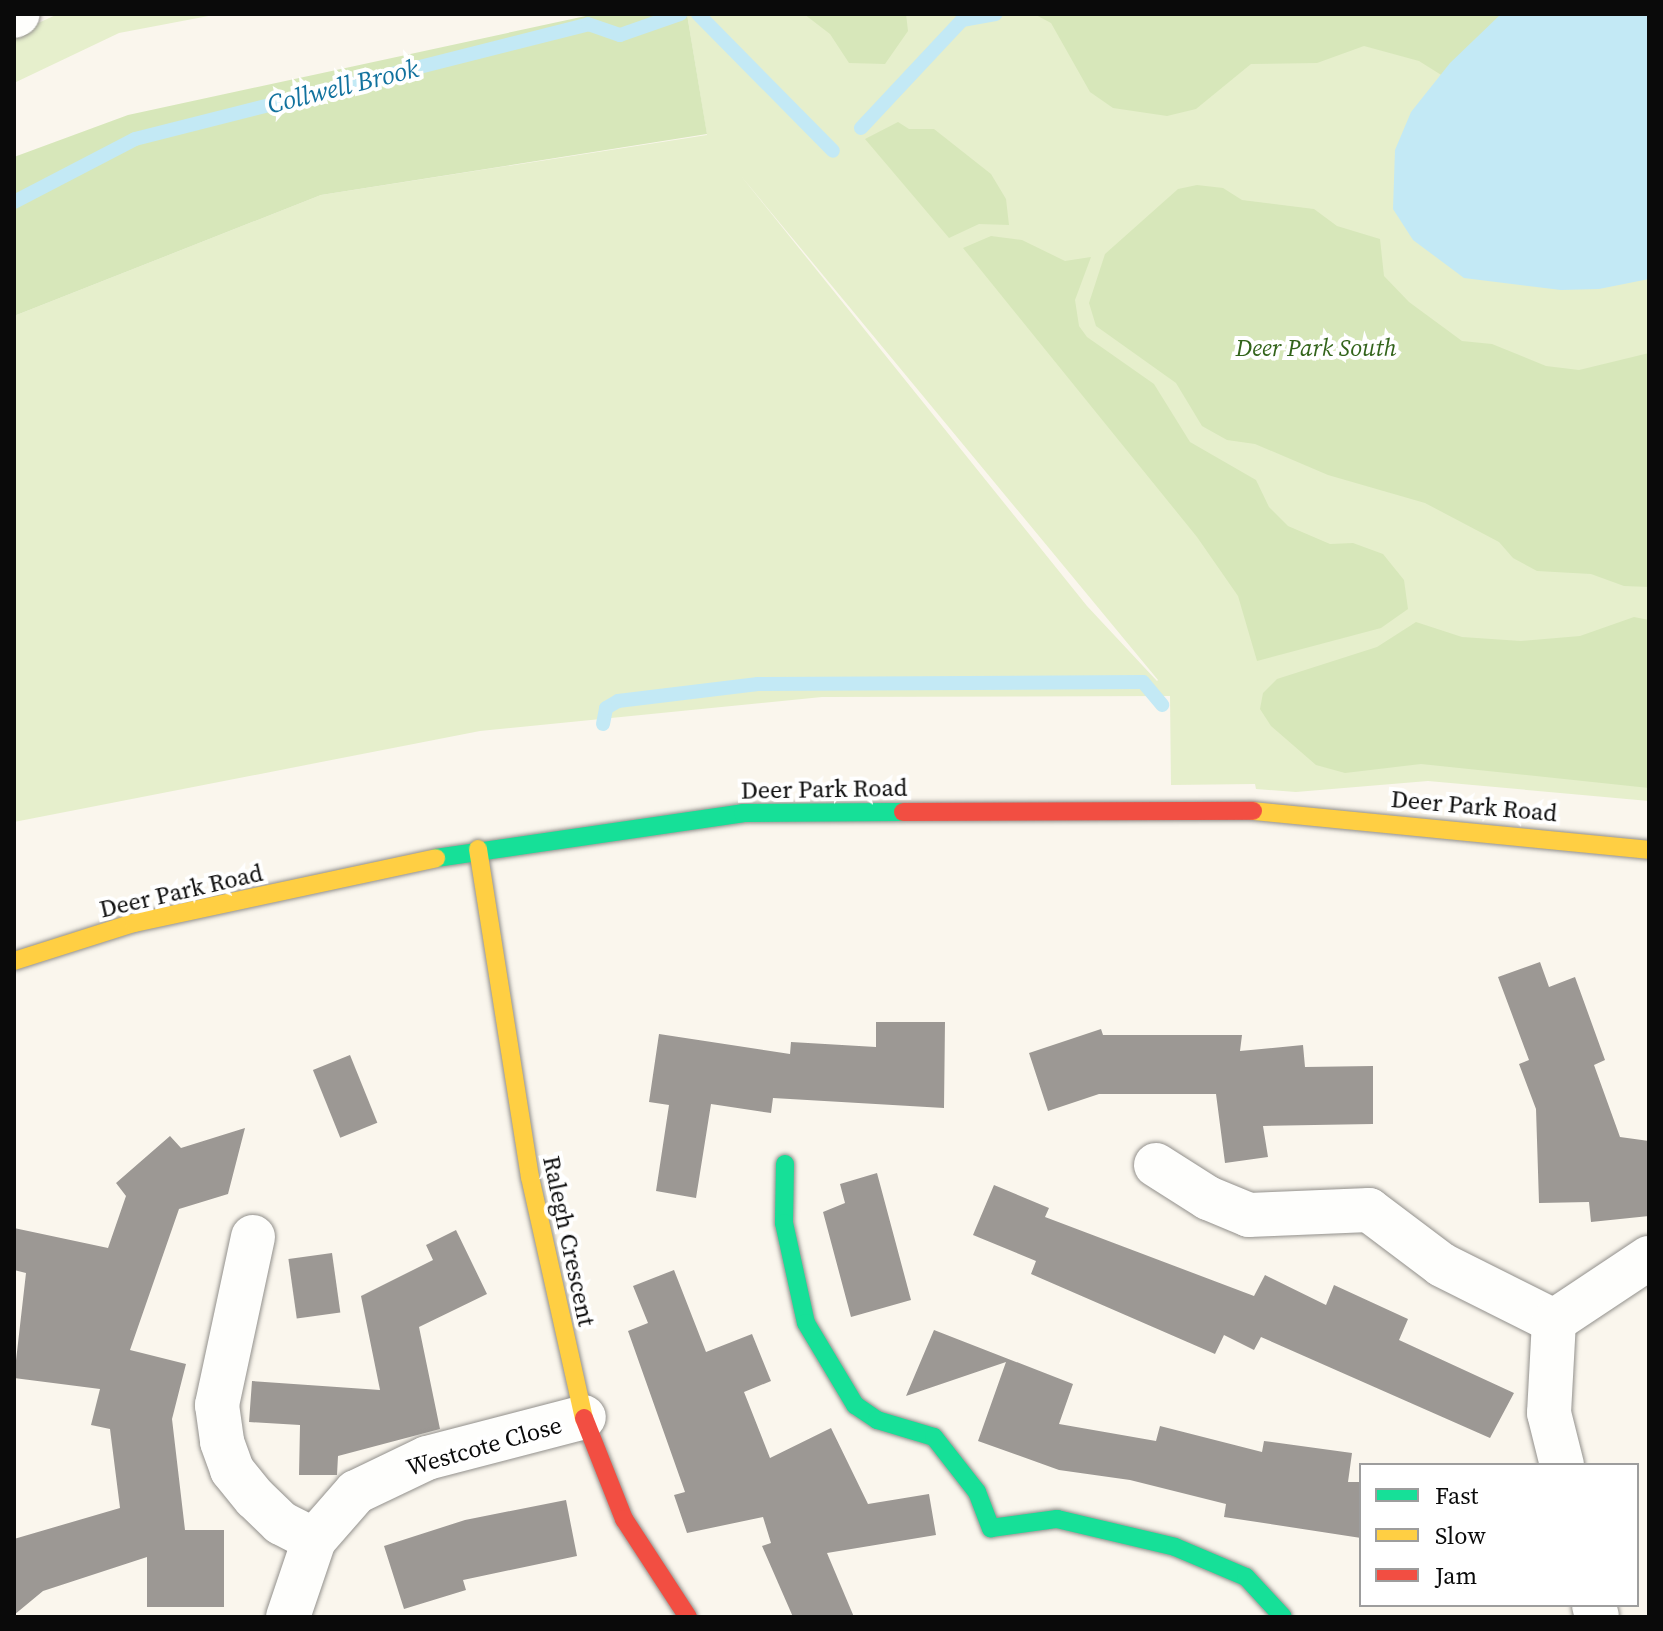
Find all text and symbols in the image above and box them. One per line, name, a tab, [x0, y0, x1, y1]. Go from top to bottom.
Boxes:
water label: Collwell Brook	[264, 53, 422, 121]
park label: Deer Park South	[1235, 334, 1397, 362]
street label: Deer Park Road	[741, 773, 907, 805]
street label: Deer Park Road	[1390, 784, 1558, 828]
street label: Deer Park Road	[97, 858, 265, 924]
street label: Ralegh Crescent	[537, 1153, 601, 1329]
street label: Westcote Close	[403, 1410, 565, 1482]
legend	[1359, 1463, 1639, 1607]
text: Fast	[1435, 1479, 1478, 1512]
text: Slow	[1435, 1519, 1486, 1552]
text: Jam	[1435, 1559, 1477, 1592]

